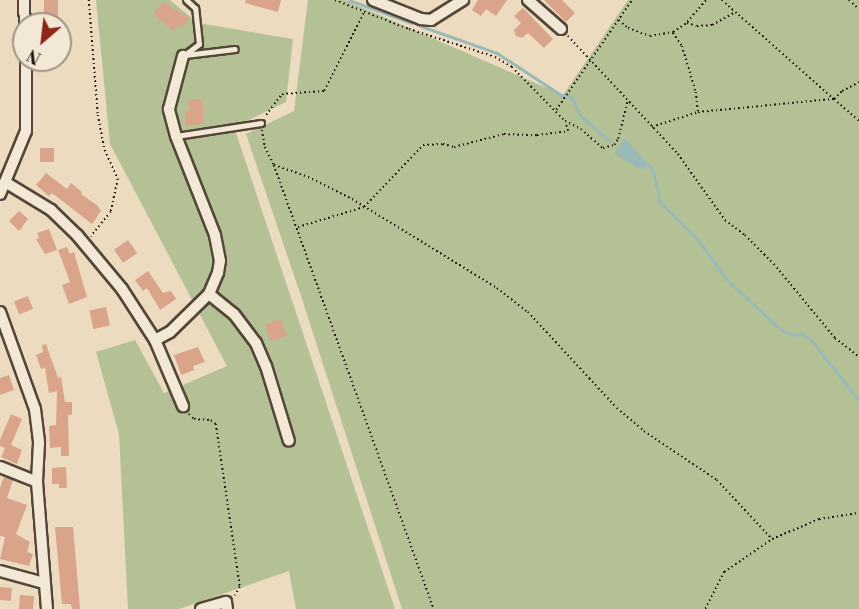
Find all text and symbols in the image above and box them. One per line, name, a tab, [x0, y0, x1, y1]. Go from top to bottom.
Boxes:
north arrow	[12, 12, 72, 72]
text: N	[24, 44, 45, 68]

